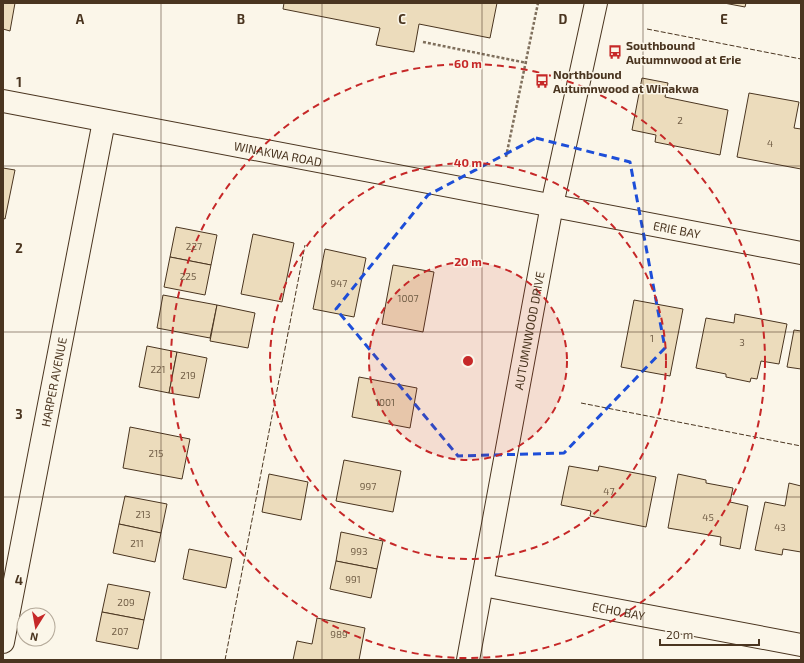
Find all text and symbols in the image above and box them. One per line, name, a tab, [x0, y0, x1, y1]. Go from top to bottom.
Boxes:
text: A	[76, 11, 85, 27]
text: B	[237, 11, 245, 27]
text: C	[398, 11, 406, 27]
text: D	[559, 11, 568, 27]
text: E	[720, 11, 728, 27]
place label: Southbound Autumnwood at Erie	[626, 38, 742, 66]
bus stop icon: Southbound Autumnwood at Erie	[607, 44, 623, 60]
text: 60 m	[454, 56, 482, 70]
place label: Northbound Autumnwood at Winakwa	[553, 67, 699, 95]
bus stop icon: Northbound Autumnwood at Winakwa	[534, 73, 550, 89]
text: 1	[16, 74, 22, 90]
house number: 2	[677, 114, 683, 126]
house number: 4	[767, 137, 773, 149]
street label: WINAKWA ROAD	[233, 138, 323, 169]
text: 40 m	[454, 155, 482, 169]
street label: ERIE BAY	[652, 218, 702, 241]
text: 2	[15, 240, 23, 256]
house number: 227	[186, 240, 202, 252]
text: 20 m	[454, 254, 482, 268]
house number: 225	[180, 270, 196, 282]
street label: AUTUMNWOOD DRIVE	[511, 270, 547, 391]
house number: 947	[331, 277, 348, 289]
house number: 1007	[397, 292, 419, 304]
house number: 1	[650, 332, 654, 344]
street label: HARPER AVENUE	[38, 336, 69, 428]
house number: 3	[739, 336, 745, 348]
centre of rings	[461, 354, 475, 368]
house number: 221	[150, 363, 166, 375]
house number: 219	[180, 369, 196, 381]
house number: 1001	[375, 396, 395, 408]
text: 3	[15, 406, 23, 422]
house number: 215	[149, 447, 163, 459]
house number: 997	[360, 480, 376, 492]
house number: 47	[603, 485, 615, 497]
house number: 213	[135, 508, 151, 520]
house number: 45	[702, 511, 714, 523]
house number: 43	[774, 521, 786, 533]
house number: 211	[130, 537, 144, 549]
house number: 993	[351, 545, 368, 557]
text: 4	[15, 572, 23, 588]
house number: 991	[345, 573, 361, 585]
house number: 209	[117, 596, 135, 608]
street label: ECHO BAY	[591, 599, 646, 622]
north arrow	[16, 607, 56, 647]
scale bar	[660, 621, 759, 647]
house number: 207	[112, 625, 128, 637]
text: 20 m	[666, 627, 693, 641]
house number: 989	[330, 628, 348, 640]
text: N	[29, 630, 39, 644]

